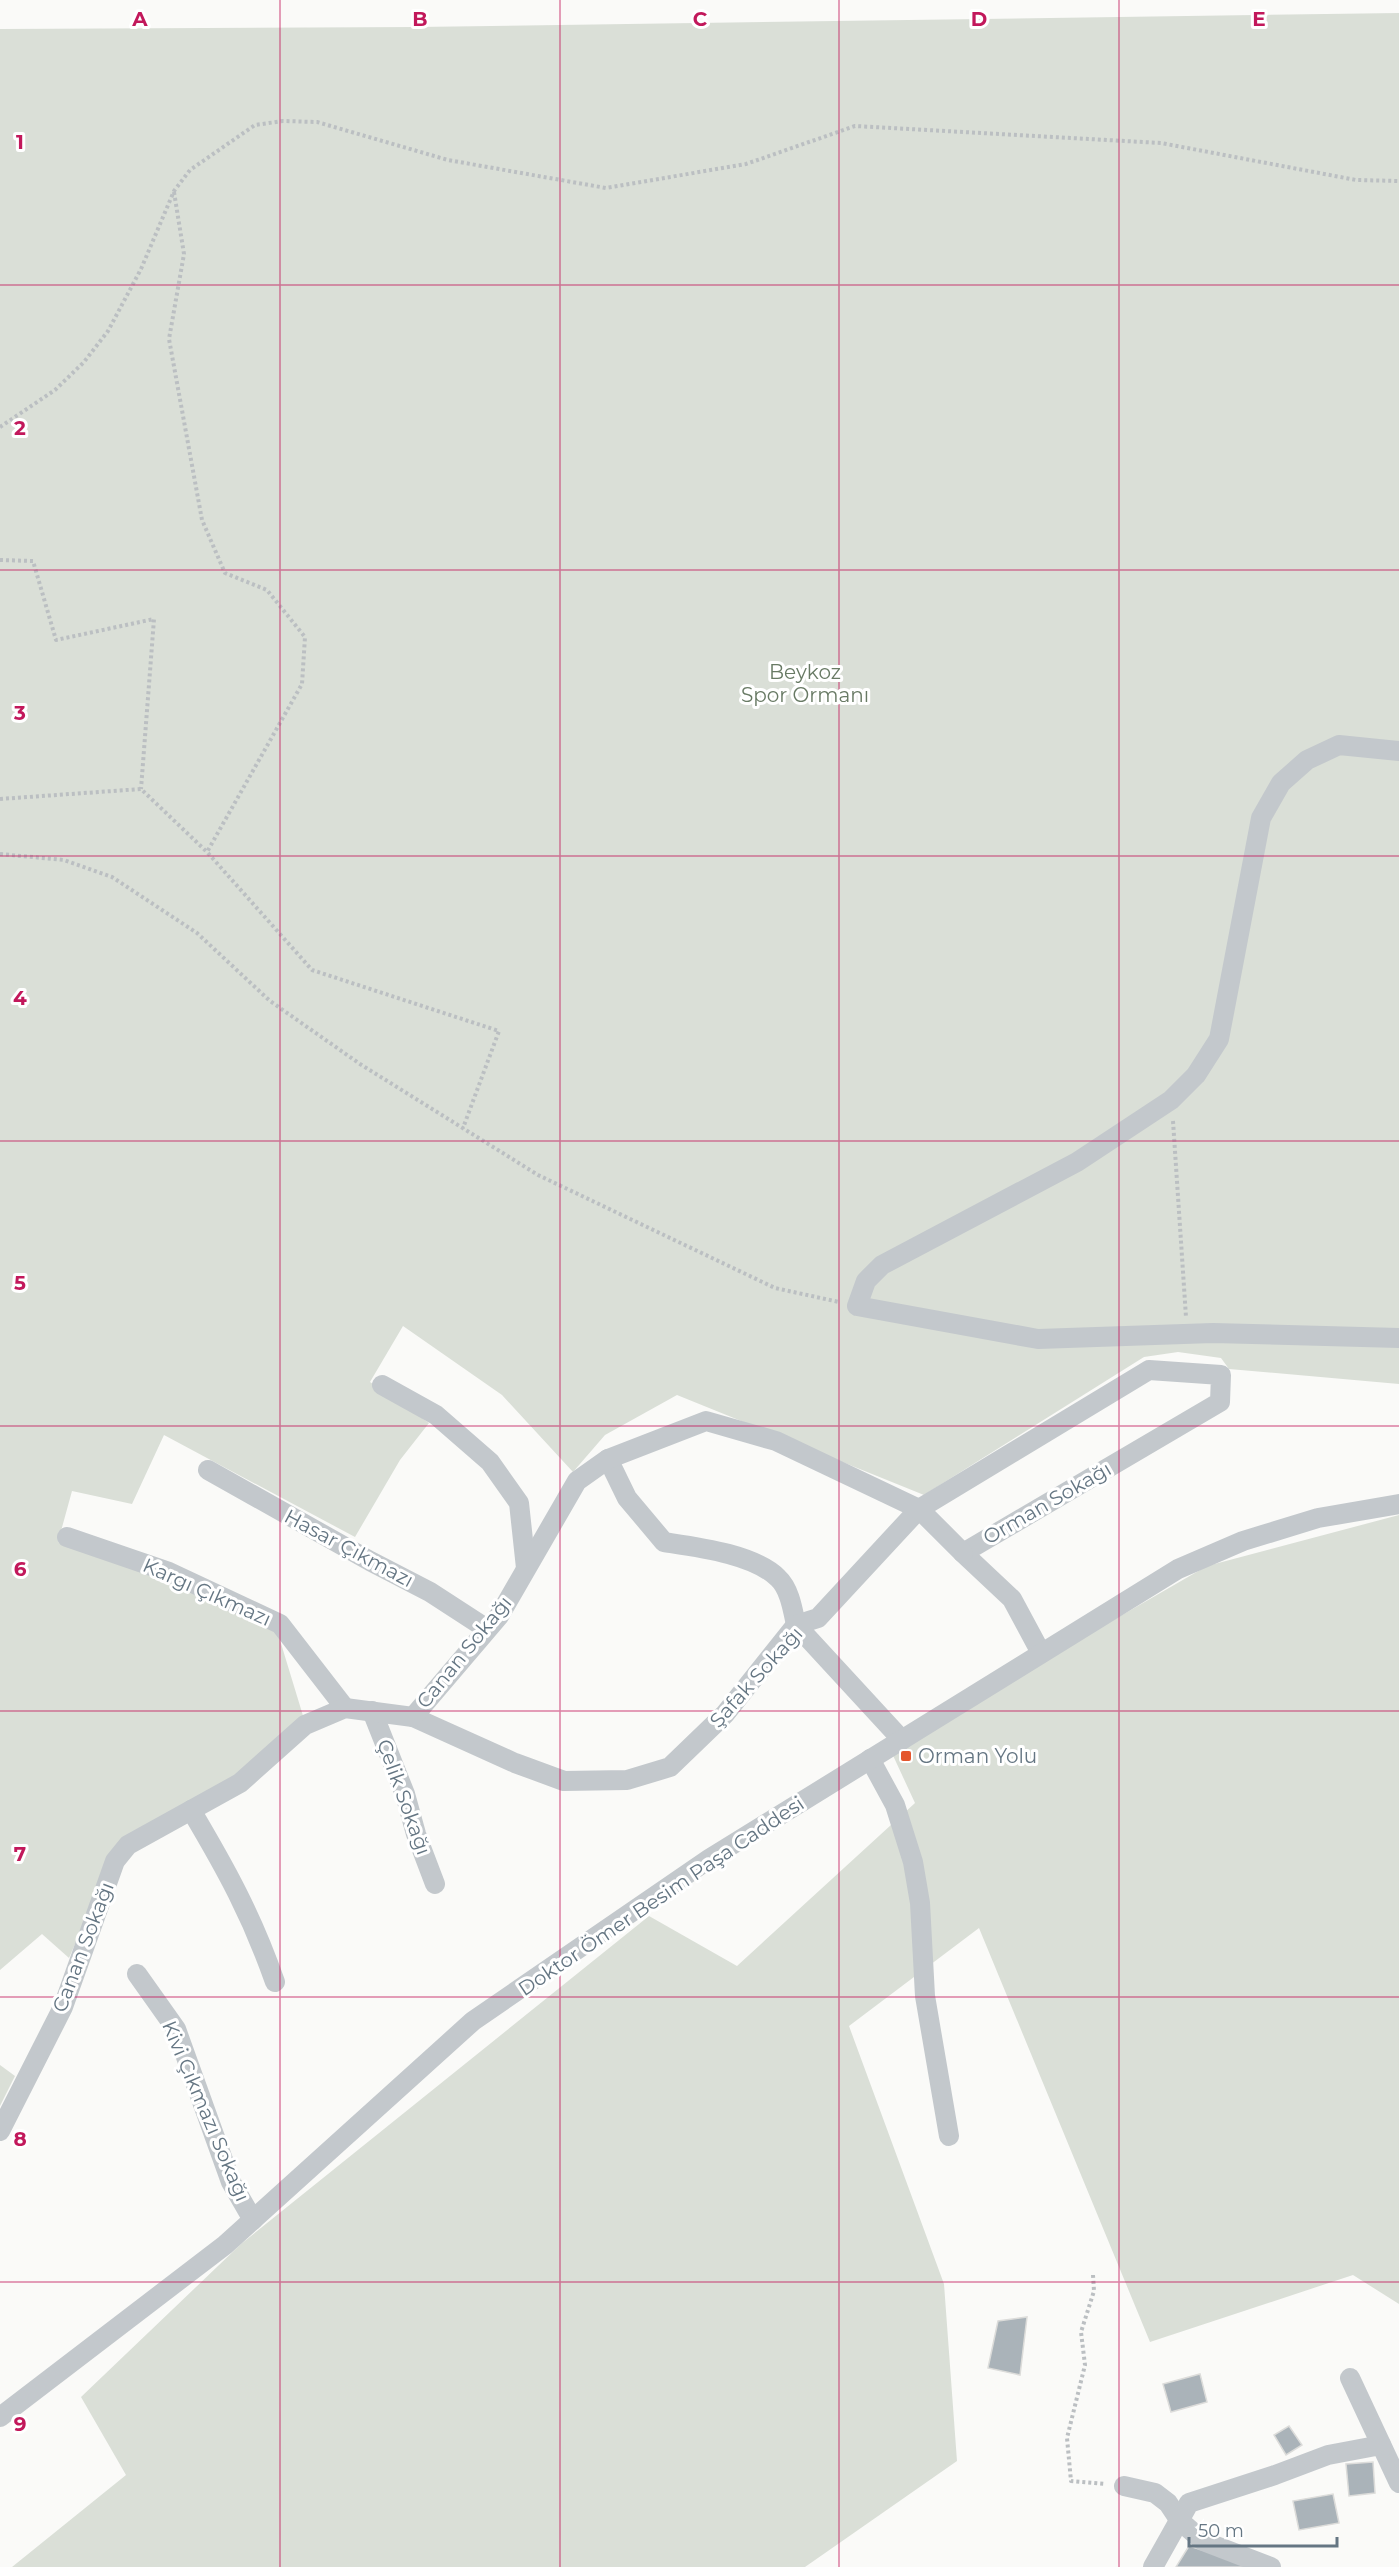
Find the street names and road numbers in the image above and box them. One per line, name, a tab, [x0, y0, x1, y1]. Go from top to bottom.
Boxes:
street label: Orman Sokağı	[979, 1457, 1115, 1549]
street label: Hasar Çıkmazı	[280, 1504, 418, 1592]
street label: Kargı Çıkmazı	[139, 1553, 275, 1631]
street label: Canan Sokağı	[411, 1591, 517, 1713]
street label: Şafak Sokağı	[705, 1622, 807, 1732]
street label: Çelik Sokağı	[372, 1736, 436, 1858]
street label: Doktor Ömer Besim Paşa Caddesi	[514, 1791, 808, 2001]
street label: Canan Sokağı	[47, 1879, 119, 2015]
street label: Kivi Çıkmazı Sokağı	[157, 2017, 255, 2205]

